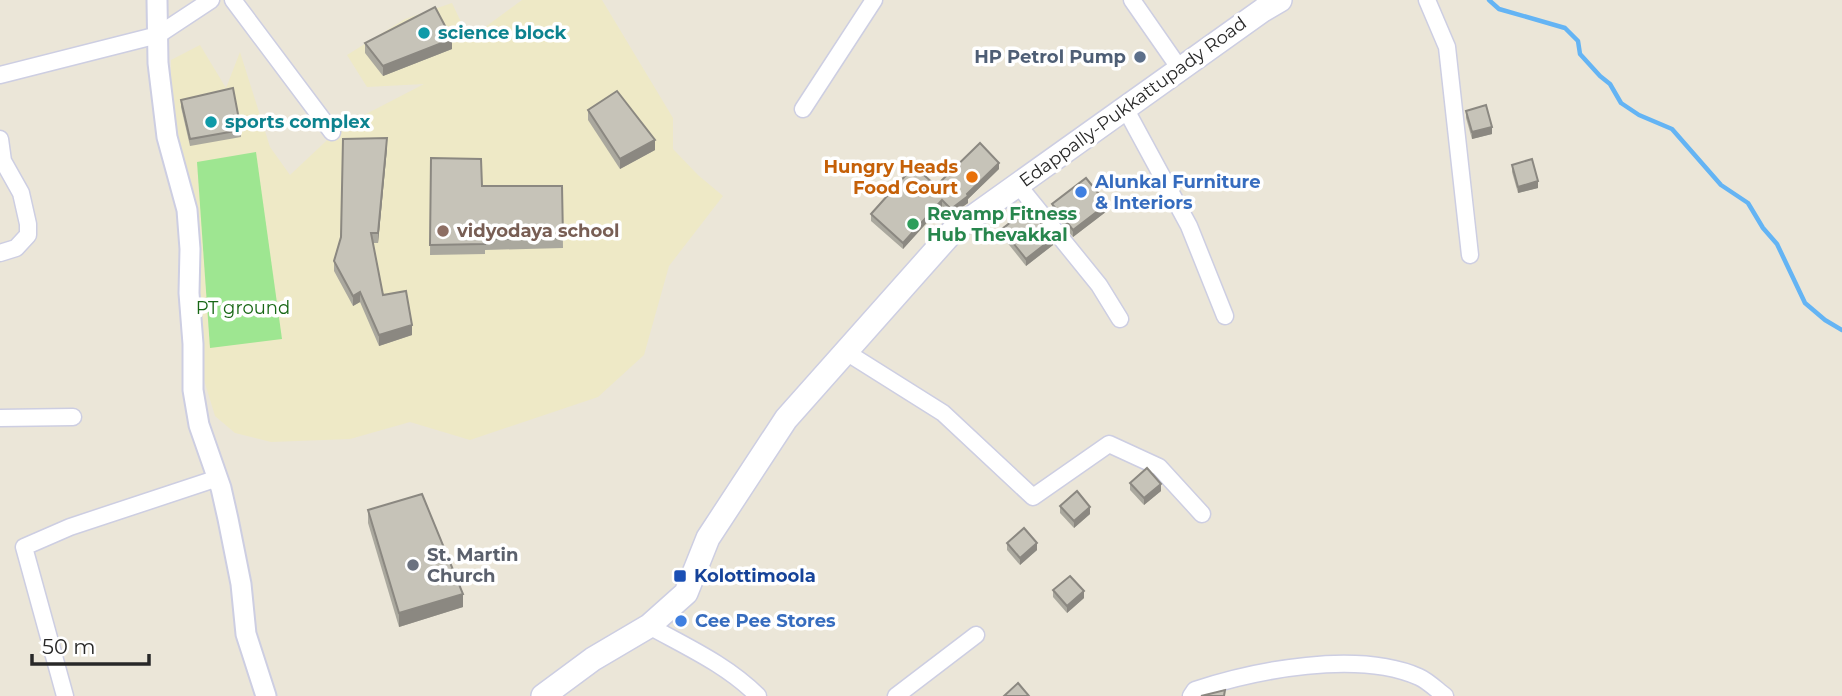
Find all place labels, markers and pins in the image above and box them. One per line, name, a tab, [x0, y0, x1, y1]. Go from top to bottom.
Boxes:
place label: science block	[438, 22, 567, 44]
marker: science block	[416, 25, 432, 41]
place label: HP Petrol Pump	[974, 46, 1126, 68]
marker: HP Petrol Pump	[1132, 49, 1148, 65]
place label: sports complex	[225, 111, 370, 133]
marker: sports complex	[203, 114, 219, 130]
place label: Hungry Heads Food Court	[824, 156, 958, 199]
marker: Hungry Heads Food Court	[964, 169, 980, 185]
place label: Alunkal Furniture & Interiors	[1094, 171, 1261, 214]
marker: Alunkal Furniture & Interiors	[1073, 184, 1089, 200]
place label: Revamp Fitness Hub Thevakkal	[927, 203, 1077, 246]
marker: Revamp Fitness Hub Thevakkal	[905, 216, 921, 232]
place label: vidyodaya school	[456, 220, 620, 242]
marker: vidyodaya school	[435, 223, 451, 239]
place label: St. Martin Church	[427, 544, 518, 587]
marker: St. Martin Church	[405, 557, 421, 573]
place label: Kolottimoola	[694, 565, 816, 587]
marker: Kolottimoola	[672, 568, 688, 584]
place label: Cee Pee Stores	[695, 610, 836, 632]
marker: Cee Pee Stores	[673, 613, 689, 629]

